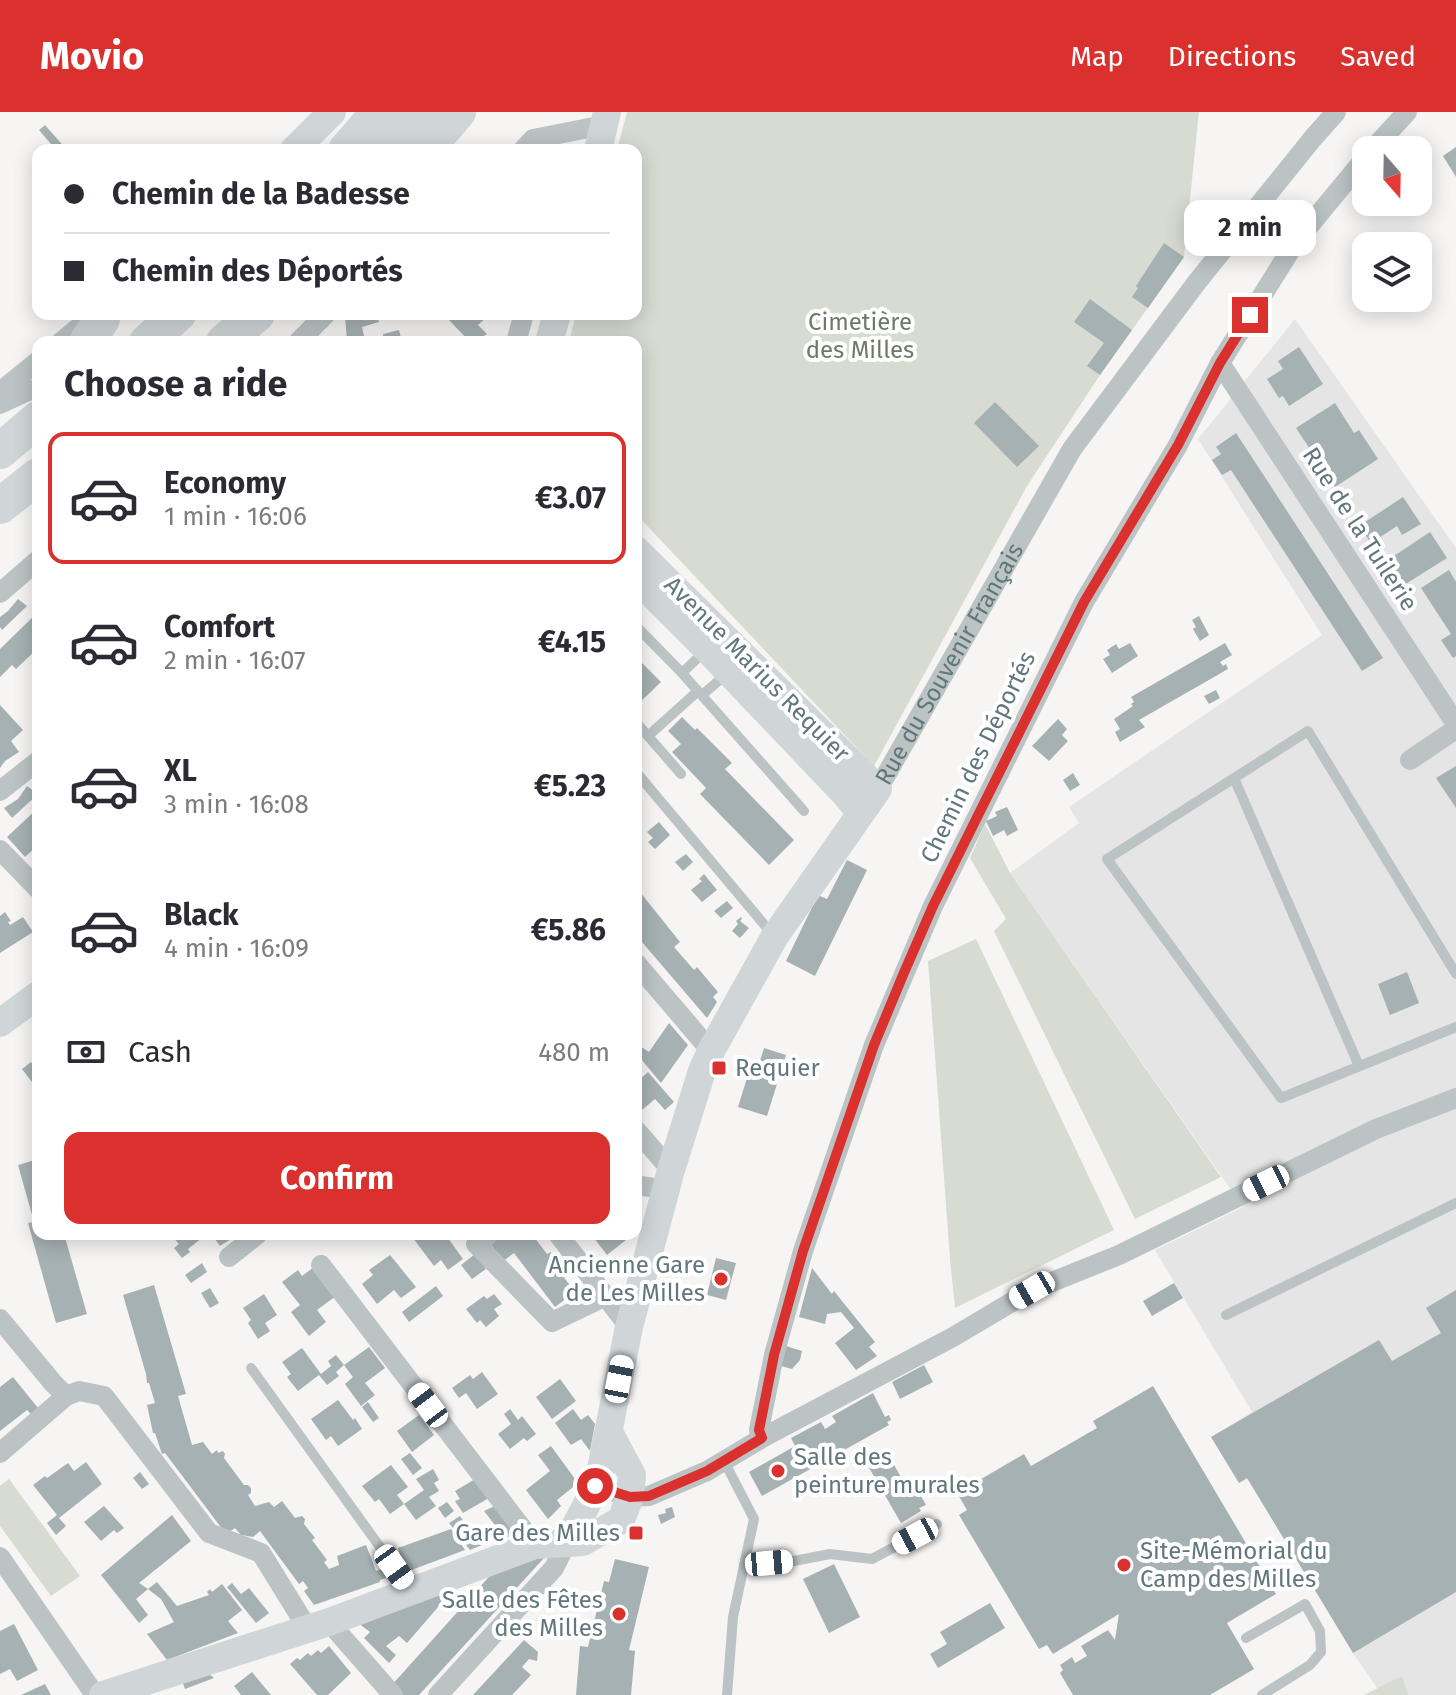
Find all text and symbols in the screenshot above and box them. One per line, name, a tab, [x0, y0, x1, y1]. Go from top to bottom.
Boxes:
text: Movio	[40, 33, 144, 79]
text: Map	[1070, 40, 1124, 73]
text: Directions	[1168, 40, 1296, 73]
text: Saved	[1340, 40, 1416, 73]
north arrow	[1352, 136, 1432, 216]
map controls	[1352, 136, 1432, 312]
text: Chemin de la Badesse	[112, 176, 410, 212]
callout: 2 min	[1184, 199, 1316, 255]
text: 2 min	[1218, 212, 1282, 243]
button: layers	[1352, 232, 1432, 312]
text: Chemin des Déportés	[112, 253, 403, 289]
route end	[1232, 297, 1268, 333]
park label: Cimetière des Milles	[806, 308, 914, 364]
text: Choose a ride	[64, 362, 287, 406]
street label: Rue de la Tuilerie	[1297, 442, 1423, 616]
icon: car	[68, 462, 140, 534]
text: Economy	[164, 465, 286, 501]
text: €3.07	[535, 480, 606, 516]
text: 1 min · 16:06	[164, 501, 307, 532]
street label: Rue du Souvenir Français	[869, 538, 1029, 790]
street label: Avenue Marius Requier	[659, 571, 856, 768]
icon: car	[68, 606, 140, 678]
text: Comfort	[164, 609, 275, 645]
text: €4.15	[538, 624, 606, 660]
text: 2 min · 16:07	[164, 645, 306, 676]
street label: Chemin des Déportés	[915, 647, 1041, 867]
icon: car	[68, 750, 140, 822]
text: XL	[164, 753, 197, 789]
text: €5.23	[534, 768, 606, 804]
text: 3 min · 16:08	[164, 789, 309, 820]
icon: car	[68, 894, 140, 966]
text: Black	[164, 897, 239, 933]
text: €5.86	[531, 912, 606, 948]
text: 4 min · 16:09	[164, 933, 309, 964]
icon: cash	[64, 1030, 108, 1074]
text: Cash	[128, 1034, 192, 1070]
text: 480 m	[538, 1037, 610, 1068]
place label: Requier	[735, 1054, 820, 1082]
marker: Requier	[710, 1059, 728, 1077]
button: Confirm	[64, 1132, 610, 1224]
car	[1239, 1162, 1293, 1204]
place label: Ancienne Gare de Les Milles	[548, 1251, 705, 1307]
car	[1005, 1268, 1059, 1312]
marker: Ancienne Gare de Les Milles	[712, 1270, 730, 1288]
car	[603, 1353, 635, 1405]
car	[404, 1379, 452, 1431]
place label: Salle des peinture murales	[794, 1443, 980, 1499]
marker: Salle des peinture murales	[769, 1462, 787, 1480]
route start	[577, 1468, 613, 1504]
car	[888, 1514, 942, 1558]
place label: Gare des Milles	[455, 1519, 620, 1547]
marker: Gare des Milles	[627, 1524, 645, 1542]
place label: Site-Mémorial du Camp des Milles	[1140, 1537, 1328, 1593]
car	[370, 1541, 418, 1593]
car	[744, 1549, 794, 1577]
marker: Site-Mémorial du Camp des Milles	[1115, 1556, 1133, 1574]
place label: Salle des Fêtes des Milles	[442, 1586, 603, 1642]
marker: Salle des Fêtes des Milles	[610, 1605, 628, 1623]

